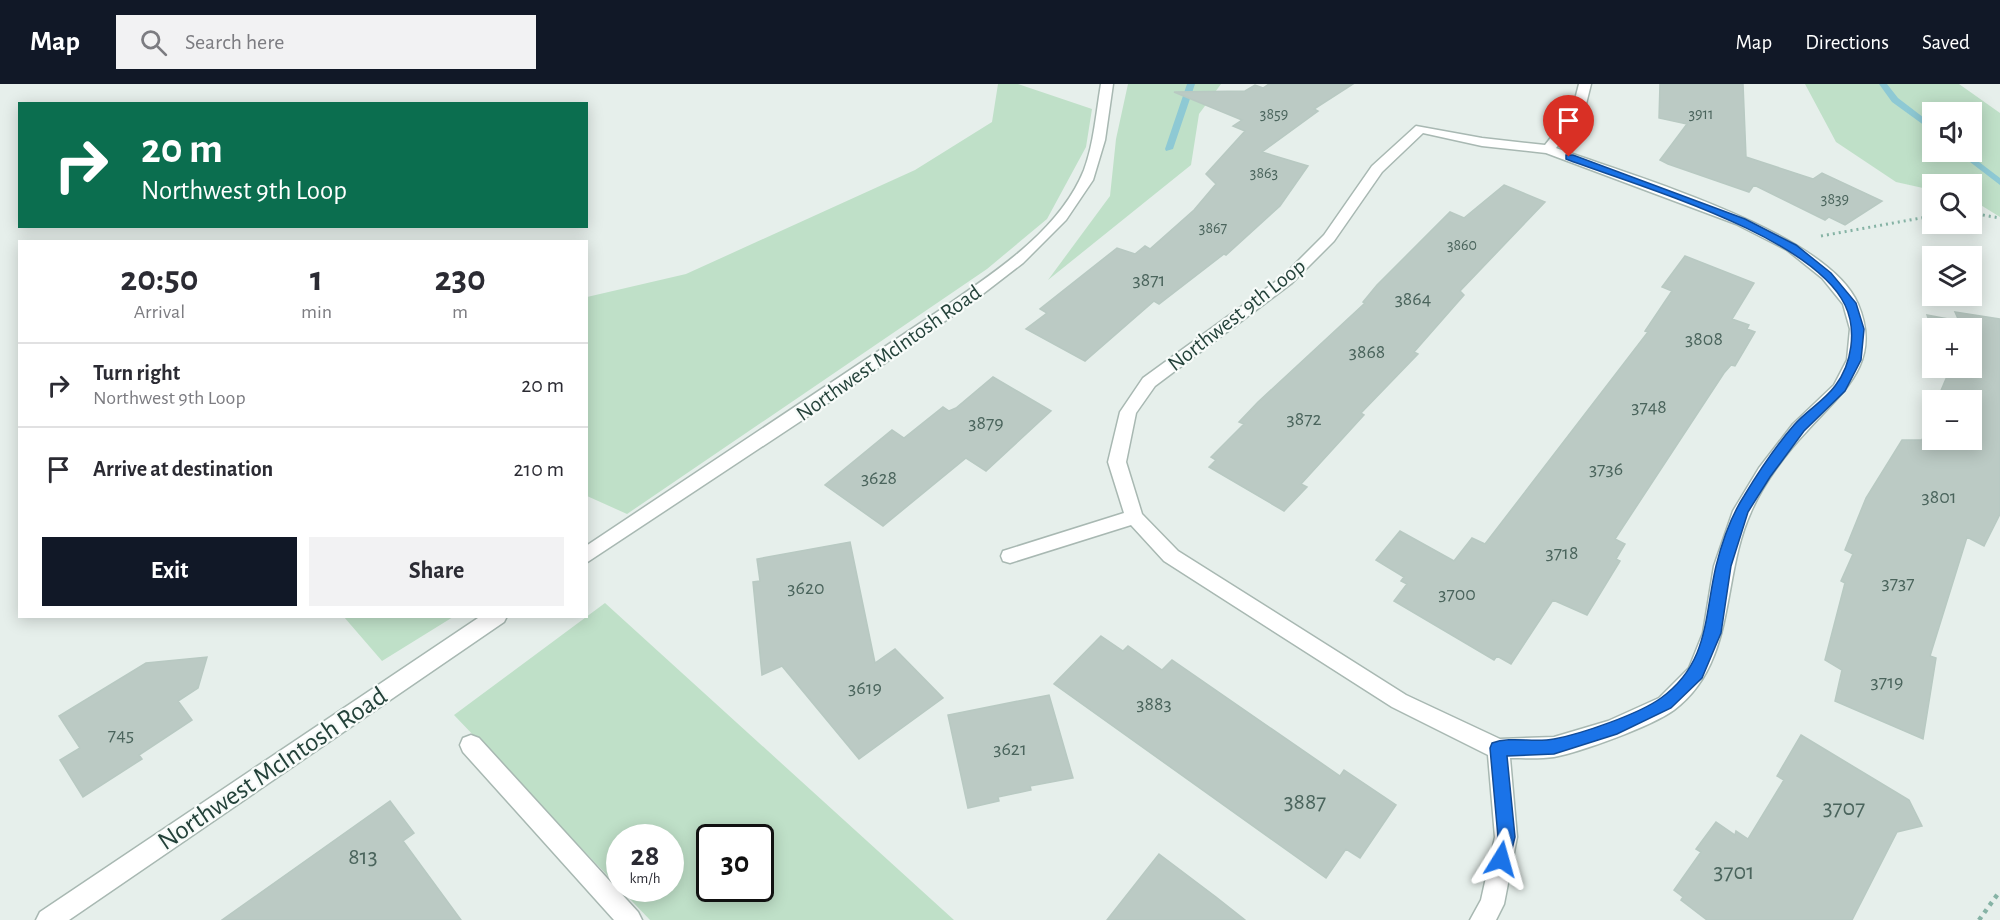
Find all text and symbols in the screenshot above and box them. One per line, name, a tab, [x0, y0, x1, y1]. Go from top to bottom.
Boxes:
search box	[116, 15, 536, 69]
icon: search	[137, 26, 170, 59]
text: Map	[30, 28, 80, 56]
text: Search here	[185, 31, 284, 53]
text: Map	[1736, 32, 1772, 53]
text: Directions	[1805, 32, 1889, 53]
text: Saved	[1922, 32, 1970, 53]
pin	[1543, 95, 1594, 157]
map controls	[1922, 102, 1982, 450]
button: sound	[1922, 102, 1982, 162]
icon: arrive	[1552, 104, 1585, 137]
house number: 3859	[1260, 106, 1288, 122]
house number: 3911	[1688, 106, 1714, 122]
icon: right	[42, 126, 120, 204]
text: 20 m	[141, 128, 223, 170]
house number: 3863	[1250, 165, 1278, 181]
button: search	[1922, 174, 1982, 234]
text: Northwest 9th Loop	[141, 177, 347, 204]
house number: 3839	[1821, 191, 1849, 207]
house number: 3867	[1199, 220, 1228, 236]
house number: 3860	[1447, 237, 1477, 253]
button: layers	[1922, 246, 1982, 306]
street label: Northwest 9th Loop	[1164, 254, 1310, 375]
text: 20:50	[120, 261, 199, 297]
text: 1	[310, 261, 323, 297]
text: 230	[434, 261, 486, 297]
house number: 3871	[1133, 270, 1165, 290]
street label: Northwest McIntosh Road	[792, 281, 985, 425]
house number: 3864	[1395, 289, 1431, 309]
text: Arrival	[134, 302, 185, 322]
text: min	[301, 302, 332, 322]
text: m	[452, 302, 468, 322]
button: +	[1922, 318, 1982, 378]
house number: 3808	[1685, 329, 1723, 349]
house number: 3868	[1349, 342, 1385, 362]
text: Turn right	[93, 362, 180, 384]
icon: right	[42, 369, 75, 402]
text: 20 m	[521, 374, 564, 396]
text: Northwest 9th Loop	[93, 388, 246, 408]
button: −	[1922, 390, 1982, 450]
house number: 3748	[1631, 397, 1667, 417]
house number: 3872	[1286, 409, 1322, 429]
house number: 3879	[968, 413, 1004, 433]
icon: arrive	[42, 453, 75, 486]
text: Arrive at destination	[93, 458, 273, 480]
text: 210 m	[514, 458, 564, 480]
house number: 3736	[1589, 459, 1623, 479]
house number: 3628	[861, 468, 897, 488]
house number: 3801	[1921, 487, 1957, 507]
button: Exit	[42, 537, 297, 606]
button: Share	[309, 537, 564, 606]
house number: 3718	[1546, 543, 1578, 563]
house number: 3737	[1881, 573, 1915, 593]
house number: 3620	[787, 578, 825, 598]
house number: 3700	[1438, 584, 1476, 604]
house number: 3719	[1871, 672, 1903, 692]
house number: 3619	[848, 678, 882, 698]
street label: Northwest McIntosh Road	[153, 682, 392, 855]
house number: 3883	[1136, 694, 1172, 714]
house number: 745	[108, 725, 134, 745]
house number: 3621	[993, 739, 1027, 759]
house number: 3887	[1284, 790, 1326, 814]
house number: 3707	[1823, 796, 1865, 820]
speed limit sign: 30	[696, 824, 774, 902]
position arrow	[1469, 827, 1533, 891]
text: 28	[631, 841, 659, 871]
house number: 813	[348, 845, 378, 869]
house number: 3701	[1714, 860, 1754, 884]
text: km/h	[630, 871, 660, 886]

